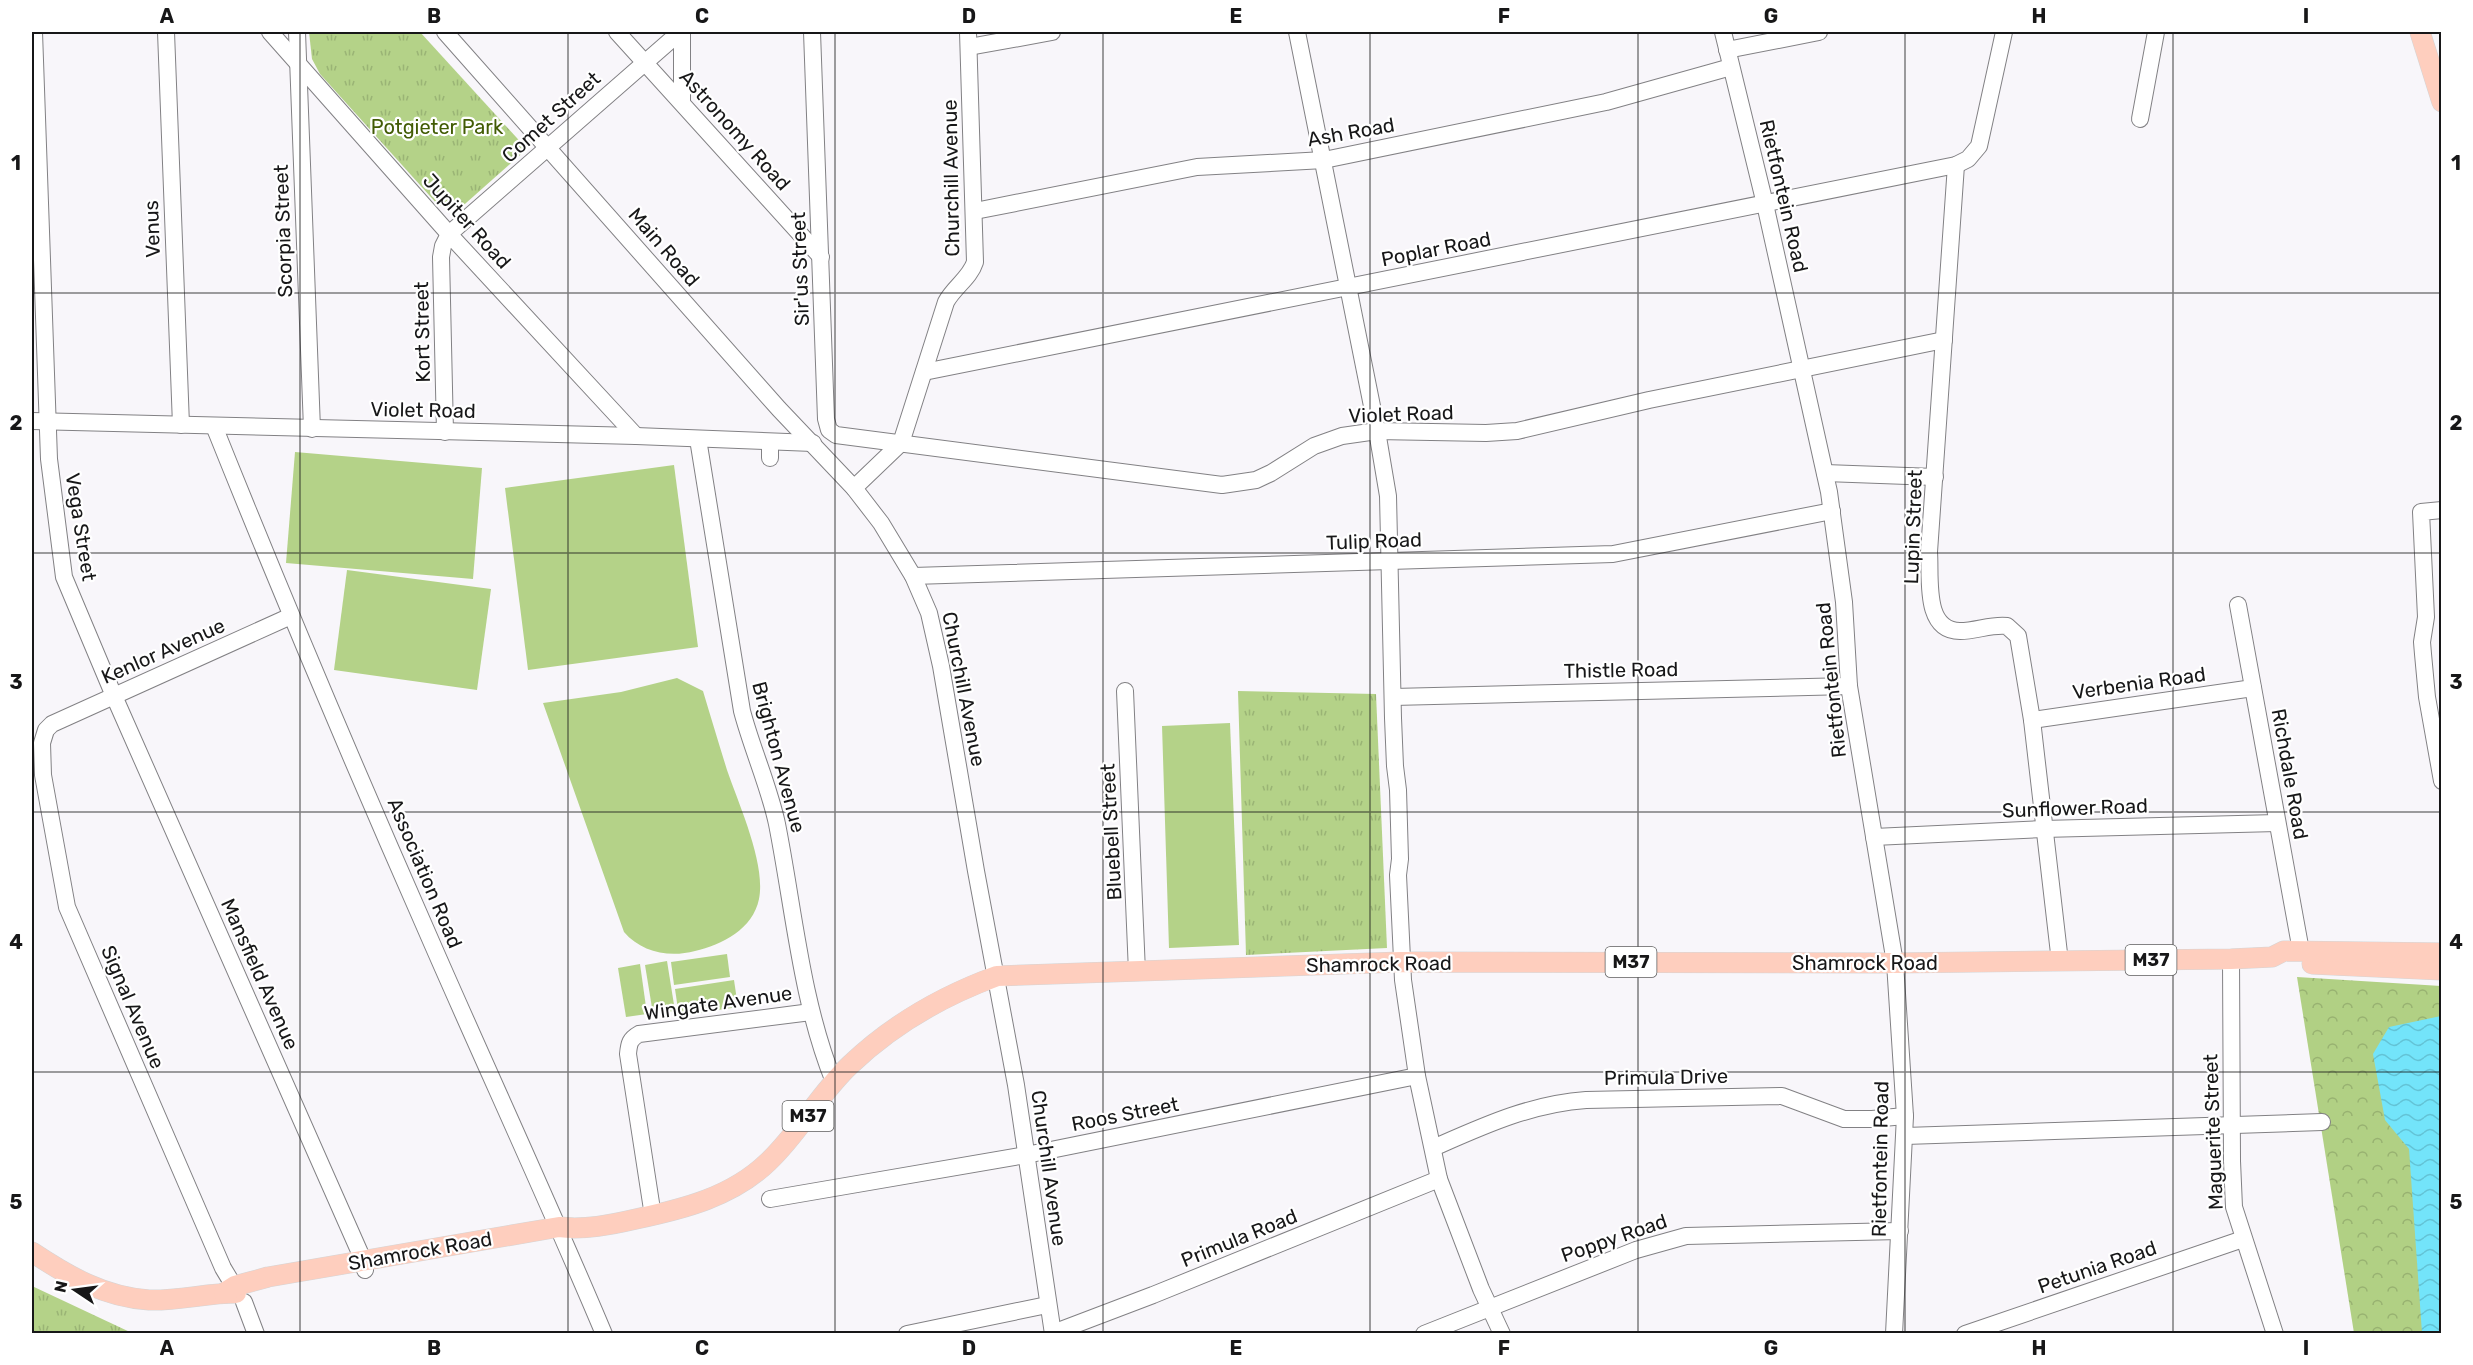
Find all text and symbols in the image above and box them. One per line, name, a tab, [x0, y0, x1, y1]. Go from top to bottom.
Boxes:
text: A	[160, 4, 175, 28]
text: B	[427, 4, 441, 28]
text: C	[695, 4, 709, 28]
text: D	[962, 4, 976, 28]
text: E	[1230, 4, 1242, 28]
text: F	[1498, 4, 1510, 28]
text: G	[1764, 4, 1778, 28]
text: H	[2032, 4, 2046, 28]
text: I	[2303, 4, 2309, 28]
street label: Astronomy Road	[675, 65, 795, 195]
street label: Comet Street	[497, 66, 605, 167]
street label: Churchill Avenue	[938, 99, 964, 257]
street label: Ash Road	[1306, 113, 1396, 151]
park label: Potgieter Park	[371, 115, 504, 139]
street label: Rietfontein Road	[1755, 117, 1813, 275]
text: 1	[11, 151, 21, 175]
text: 1	[2451, 151, 2461, 175]
street label: Scorpia Street	[269, 164, 297, 298]
street label: Jupiter Road	[418, 168, 516, 274]
street label: Venus	[139, 200, 165, 258]
street label: Main Road	[623, 203, 705, 291]
street label: Sir'us Street	[786, 211, 814, 326]
street label: Poplar Road	[1379, 227, 1493, 271]
street label: Kort Street	[409, 281, 435, 383]
street label: Violet Road	[370, 397, 476, 423]
street label: Violet Road	[1348, 400, 1454, 428]
text: 2	[10, 411, 23, 435]
text: 2	[2450, 411, 2463, 435]
street label: Lupin Street	[1899, 469, 1927, 585]
street label: Vega Street	[61, 471, 101, 583]
street label: Tulip Road	[1326, 527, 1422, 555]
street label: Rietfontein Road	[1811, 601, 1851, 759]
street label: Churchill Avenue	[937, 610, 991, 768]
street label: Kenlor Avenue	[98, 613, 228, 689]
street label: Thistle Road	[1564, 657, 1678, 683]
street label: Verbenia Road	[2071, 662, 2207, 704]
text: 3	[9, 670, 23, 694]
text: 3	[2449, 670, 2463, 694]
street label: Brighton Avenue	[747, 679, 811, 835]
street label: Richdale Road	[2267, 707, 2313, 841]
street label: Bluebell Street	[1095, 763, 1127, 901]
street label: Sunflower Road	[2002, 793, 2148, 823]
street label: Association Road	[383, 794, 467, 952]
street label: Mansfield Avenue	[216, 895, 304, 1053]
text: 4	[9, 930, 23, 954]
text: 4	[2449, 930, 2463, 954]
street label: Signal Avenue	[96, 942, 170, 1072]
road number: M37	[2126, 945, 2176, 975]
road number: M37	[1606, 947, 1656, 977]
street label: Shamrock Road	[1306, 951, 1452, 977]
street label: Shamrock Road	[1792, 951, 1938, 975]
street label: Wingate Avenue	[642, 981, 794, 1025]
street label: Maguerite Street	[2198, 1053, 2228, 1211]
street label: Primula Drive	[1604, 1064, 1728, 1090]
street label: Rietfontein Road	[1867, 1081, 1893, 1237]
street label: Churchill Avenue	[1026, 1089, 1072, 1247]
street label: Roos Street	[1069, 1092, 1181, 1136]
road number: M37	[782, 1101, 834, 1131]
text: 5	[10, 1190, 23, 1214]
text: 5	[2450, 1190, 2463, 1214]
street label: Primula Road	[1177, 1204, 1301, 1272]
street label: Poppy Road	[1558, 1209, 1670, 1267]
street label: Shamrock Road	[346, 1227, 494, 1275]
street label: Petunia Road	[2034, 1235, 2160, 1299]
north arrow	[45, 1260, 105, 1320]
text: N	[50, 1279, 71, 1294]
text: A	[160, 1336, 175, 1360]
text: B	[427, 1336, 441, 1360]
text: C	[695, 1336, 709, 1360]
text: D	[962, 1336, 976, 1360]
text: E	[1230, 1336, 1242, 1360]
text: F	[1498, 1336, 1510, 1360]
text: G	[1764, 1336, 1778, 1360]
text: H	[2032, 1336, 2046, 1360]
text: I	[2303, 1336, 2309, 1360]

